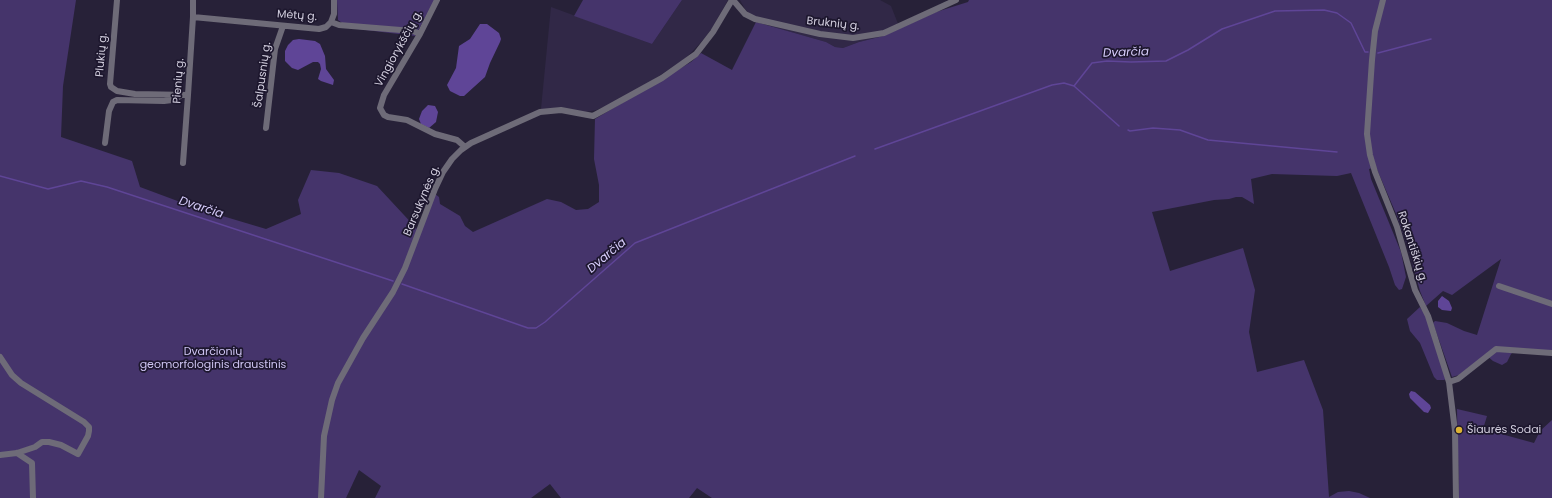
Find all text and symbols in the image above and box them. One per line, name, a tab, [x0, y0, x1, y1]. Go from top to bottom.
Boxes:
street label: Mėtų g.	[277, 8, 317, 24]
street label: Vingiorykščių g.	[373, 9, 425, 89]
street label: Bruknių g.	[806, 15, 860, 33]
street label: Plukių g.	[93, 32, 111, 78]
street label: Šalpusnių g.	[252, 41, 274, 109]
water label: Dvarčia	[1103, 45, 1149, 61]
street label: Pienių g.	[171, 58, 187, 104]
street label: Barsukynės g.	[401, 164, 443, 238]
water label: Dvarčia	[177, 194, 225, 222]
street label: Rokantiškių g.	[1394, 210, 1430, 284]
water label: Dvarčia	[585, 236, 629, 276]
park label: Dvarčionių geomorfologinis draustinis	[140, 345, 286, 371]
place label: Šiaurės Sodai	[1467, 423, 1541, 437]
marker: Šiaurės Sodai	[1454, 425, 1464, 435]

